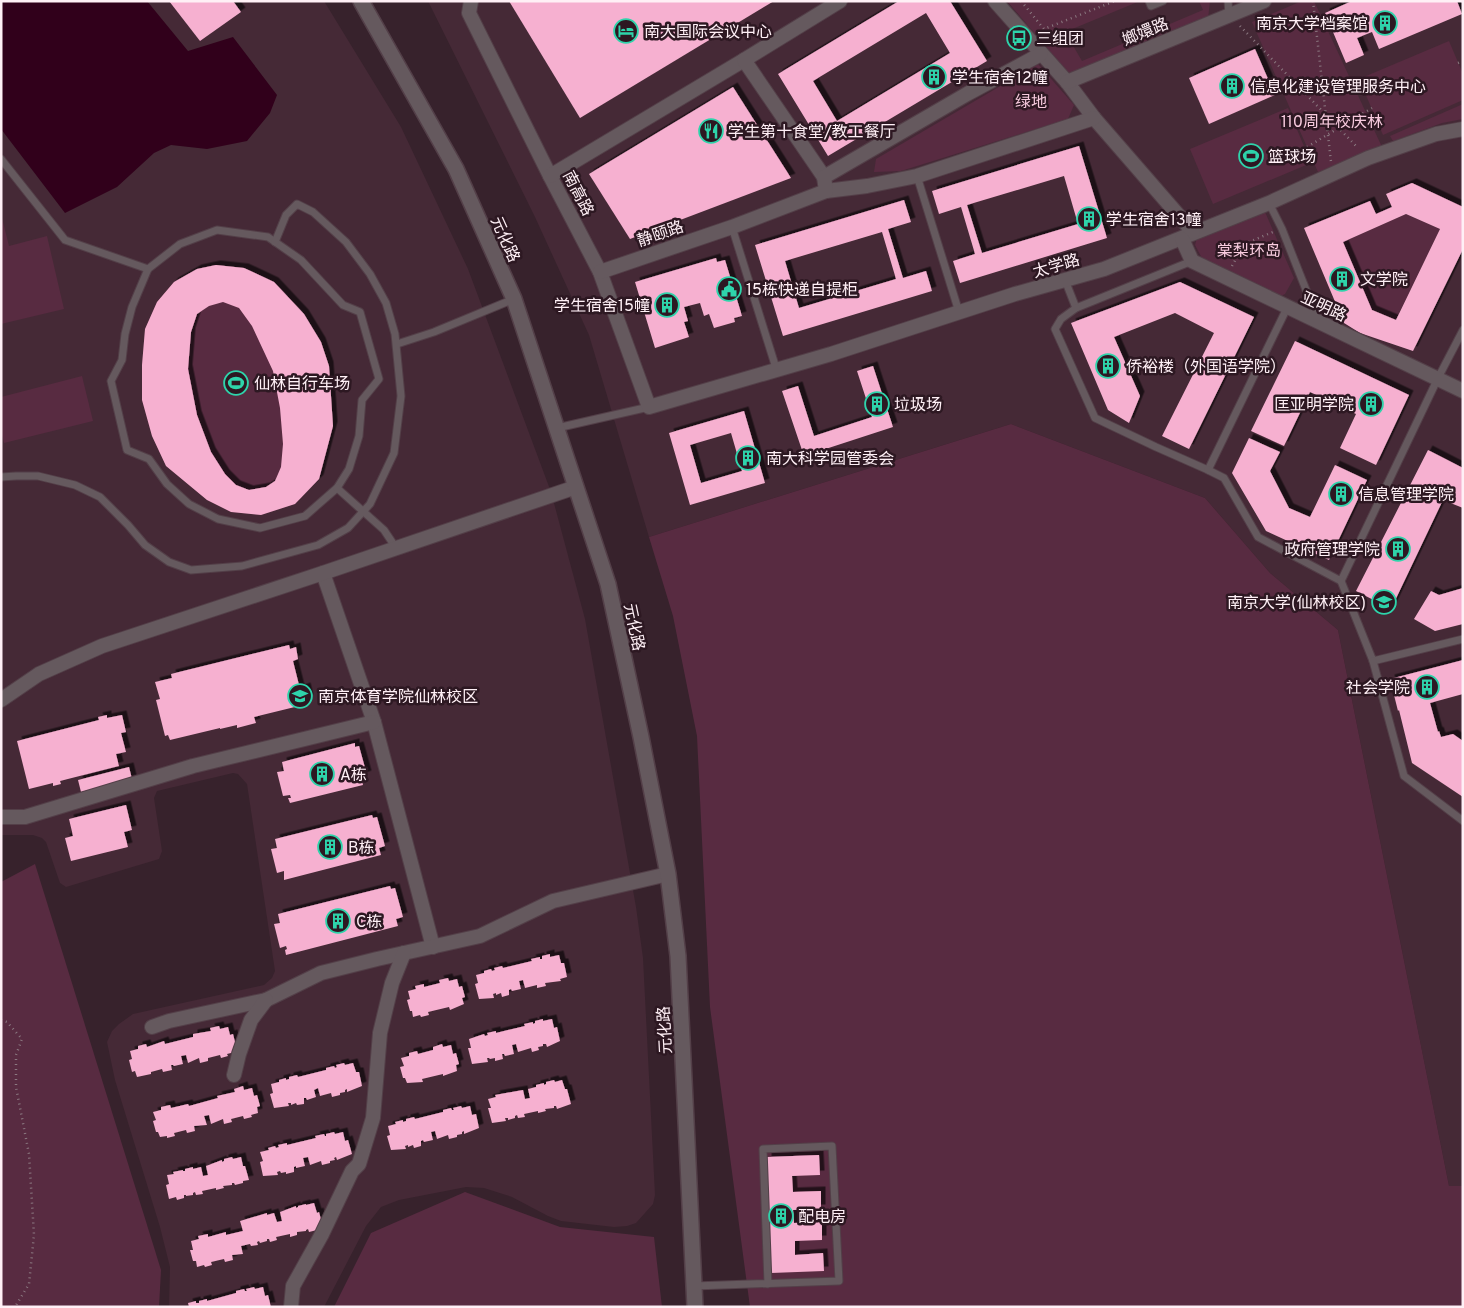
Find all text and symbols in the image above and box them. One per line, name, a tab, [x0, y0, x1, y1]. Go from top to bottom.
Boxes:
building icon: 南京大学档案馆	[1372, 10, 1398, 36]
street label: 嫏嬛路	[1120, 15, 1172, 51]
place label: 南京大学档案馆	[1256, 15, 1368, 35]
hotel icon: 南大国际会议中心	[613, 18, 639, 44]
place label: 南大国际会议中心	[644, 23, 772, 43]
bus stop icon: 三组团	[1006, 25, 1032, 51]
place label: 三组团	[1036, 30, 1084, 50]
building icon: 学生宿舍12幢	[921, 64, 947, 90]
place label: 学生宿舍12幢	[952, 69, 1048, 89]
building icon: 信息化建设管理服务中心	[1219, 73, 1245, 99]
place label: 信息化建设管理服务中心	[1250, 78, 1426, 98]
park label: 绿地	[1015, 93, 1047, 113]
park label: 110周年校庆林	[1281, 113, 1383, 133]
restaurant icon: 学生第十食堂/教工餐厅	[698, 118, 724, 144]
place label: 学生第十食堂/教工餐厅	[728, 123, 896, 143]
sports icon: 篮球场	[1238, 143, 1264, 169]
place label: 篮球场	[1268, 148, 1316, 168]
street label: 南高路	[557, 168, 597, 220]
building icon: 学生宿舍13幢	[1076, 206, 1102, 232]
place label: 学生宿舍13幢	[1106, 211, 1202, 231]
street label: 元化路	[485, 214, 523, 266]
street label: 静颐路	[635, 218, 687, 252]
park label: 棠梨环岛	[1217, 242, 1281, 262]
street label: 太学路	[1031, 251, 1082, 283]
building icon: 文学院	[1329, 266, 1355, 292]
place label: 文学院	[1360, 271, 1408, 291]
public building icon: 15栋快递自提柜	[716, 276, 742, 302]
place label: 15栋快递自提柜	[746, 281, 858, 301]
street label: 亚明路	[1297, 289, 1349, 327]
building icon: 学生宿舍15幢	[654, 292, 680, 318]
place label: 学生宿舍15幢	[554, 297, 650, 317]
building icon: 侨裕楼（外国语学院）	[1095, 353, 1121, 379]
place label: 侨裕楼（外国语学院）	[1126, 358, 1286, 378]
sports icon: 仙林自行车场	[223, 370, 249, 396]
place label: 仙林自行车场	[254, 375, 350, 395]
building icon: 垃圾场	[864, 391, 890, 417]
building icon: 匡亚明学院	[1358, 391, 1384, 417]
place label: 垃圾场	[894, 396, 942, 416]
place label: 匡亚明学院	[1274, 396, 1354, 416]
building icon: 南大科学园管委会	[735, 445, 761, 471]
place label: 南大科学园管委会	[766, 450, 894, 470]
building icon: 信息管理学院	[1328, 481, 1354, 507]
place label: 信息管理学院	[1358, 486, 1454, 506]
building icon: 政府管理学院	[1385, 536, 1411, 562]
place label: 政府管理学院	[1284, 541, 1380, 561]
school or university icon: 南京大学(仙林校区)	[1371, 589, 1397, 615]
place label: 南京大学(仙林校区)	[1227, 594, 1366, 614]
street label: 元化路	[618, 602, 648, 653]
building icon: 社会学院	[1414, 674, 1440, 700]
place label: 社会学院	[1346, 679, 1410, 699]
school or university icon: 南京体育学院仙林校区	[287, 683, 313, 709]
place label: 南京体育学院仙林校区	[318, 688, 478, 708]
building icon: A栋	[309, 761, 335, 787]
place label: A栋	[340, 766, 367, 786]
building icon: B栋	[317, 834, 343, 860]
place label: B栋	[348, 839, 375, 859]
building icon: C栋	[325, 908, 351, 934]
place label: C栋	[356, 913, 382, 933]
street label: 元化路	[655, 1005, 677, 1054]
building icon: 配电房	[768, 1203, 794, 1229]
place label: 配电房	[798, 1208, 846, 1228]

